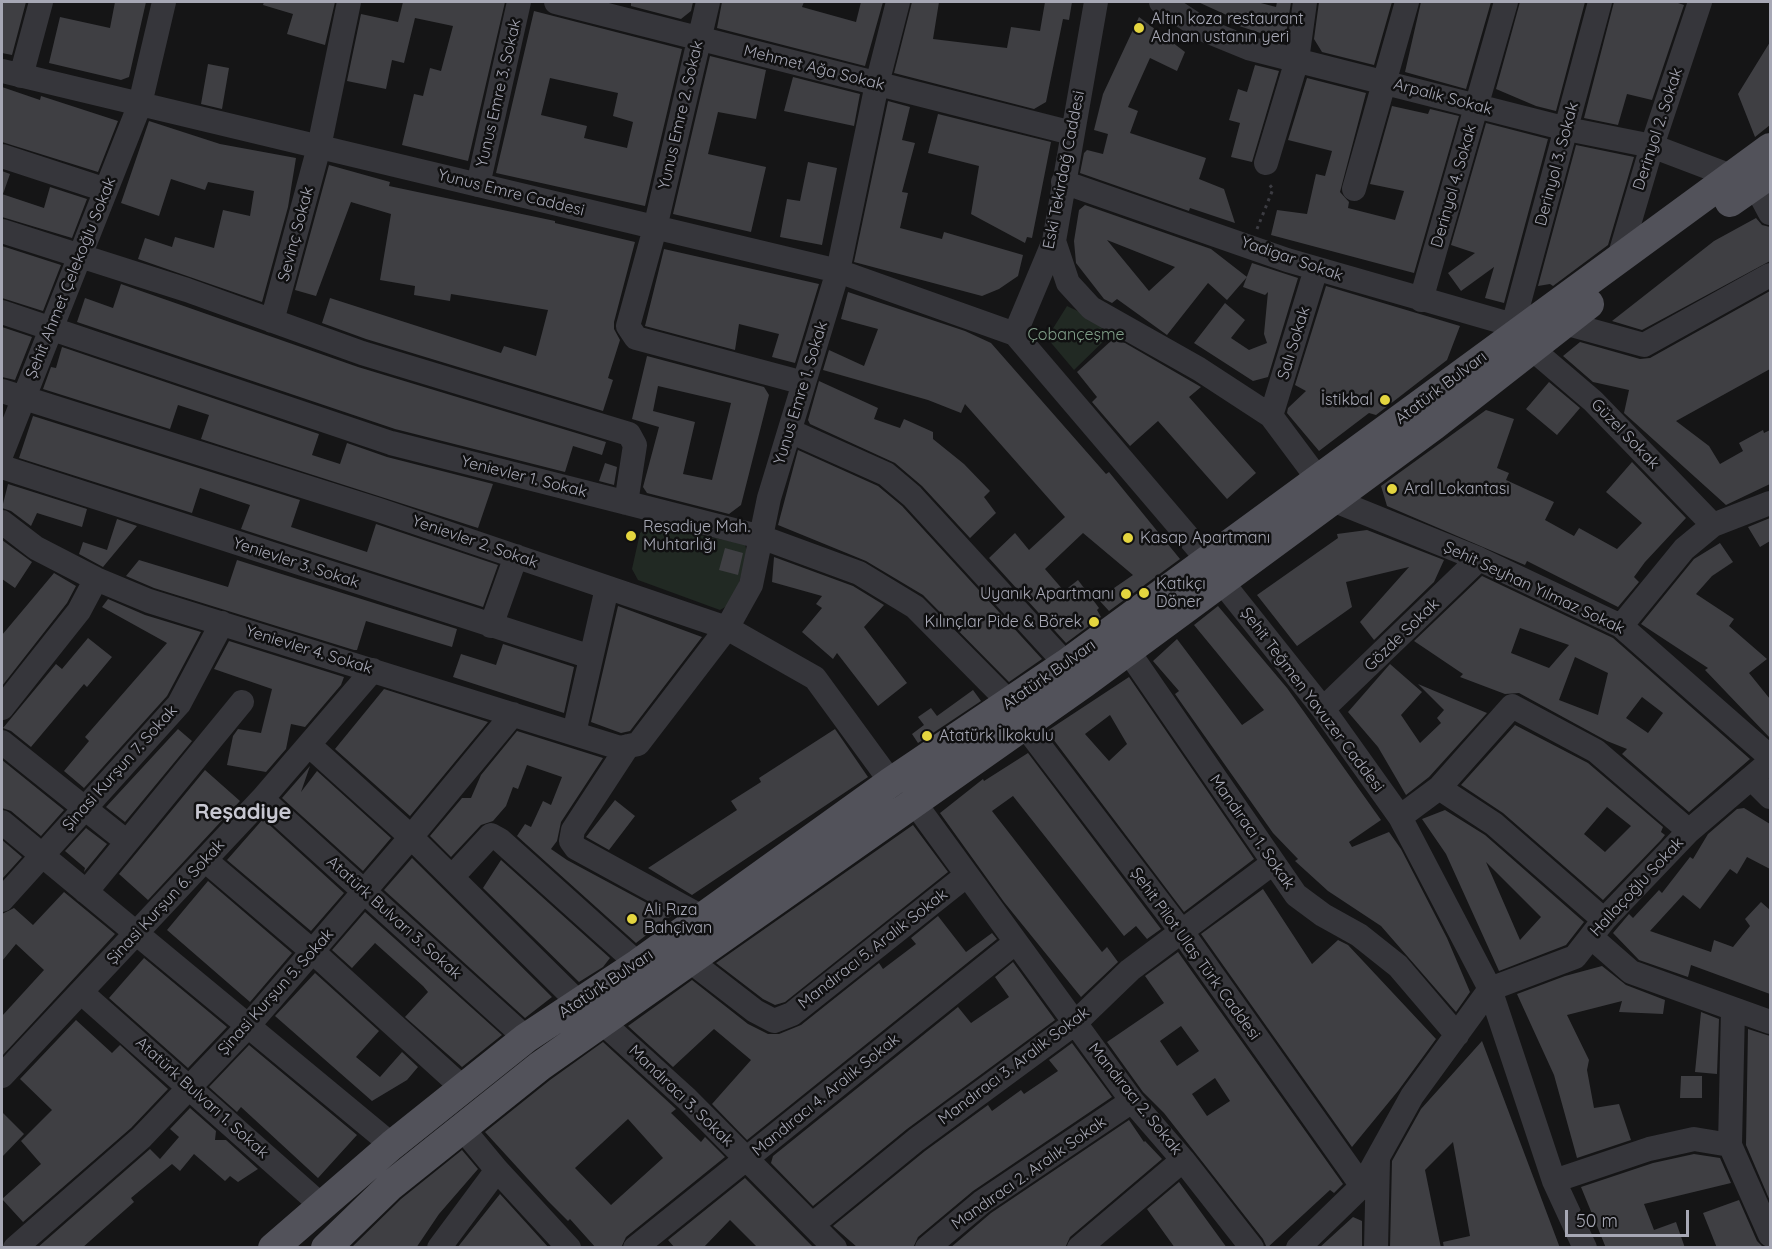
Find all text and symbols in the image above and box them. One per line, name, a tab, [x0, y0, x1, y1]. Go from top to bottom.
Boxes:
place label: Altın koza restaurant Adnan ustanın yeri	[1151, 9, 1304, 47]
street label: Yunus Emre 3. Sokak	[473, 17, 525, 169]
marker: Altın koza restaurant Adnan ustanın yeri	[1132, 21, 1146, 35]
street label: Yunus Emre 2. Sokak	[655, 39, 707, 191]
street label: Mehmet Ağa Sokak	[742, 41, 886, 95]
street label: Derinyol 2. Sokak	[1629, 65, 1687, 193]
street label: Arpalık Sokak	[1392, 75, 1494, 119]
street label: Eski Tekirdağ Caddesi	[1039, 89, 1089, 251]
street label: Derinyol 3. Sokak	[1531, 100, 1583, 228]
street label: Derinyol 4. Sokak	[1427, 122, 1481, 250]
street label: Yunus Emre Caddesi	[436, 165, 586, 221]
street label: Şehit Ahmet Çelekoğlu Sokak	[22, 174, 120, 382]
street label: Sevinç Sokak	[274, 185, 318, 283]
street label: Yadigar Sokak	[1238, 233, 1346, 285]
street label: Salı Sokak	[1274, 304, 1314, 382]
street label: Yunus Emre 1. Sokak	[770, 319, 832, 467]
park label: Çobançeşme	[1027, 325, 1125, 345]
street label: Atatürk Bulvarı	[1391, 347, 1491, 429]
place label: İstikbal	[1321, 390, 1373, 410]
marker: İstikbal	[1378, 393, 1392, 407]
street label: Güzel Sokak	[1587, 395, 1663, 473]
street label: Yenievler 1. Sokak	[459, 452, 589, 502]
place label: Aral Lokantası	[1404, 479, 1510, 499]
marker: Aral Lokantası	[1385, 482, 1399, 496]
street label: Yenievler 2. Sokak	[409, 511, 541, 573]
place label: Reşadiye Mah. Muhtarlığı	[643, 517, 750, 555]
place label: Kasap Apartmanı	[1140, 528, 1270, 548]
marker: Reşadiye Mah. Muhtarlığı	[624, 529, 638, 543]
marker: Kasap Apartmanı	[1121, 531, 1135, 545]
street label: Yenievler 3. Sokak	[230, 534, 362, 592]
street label: Şehit Seyhan Yılmaz Sokak	[1440, 538, 1628, 638]
place label: Katıkçı Döner	[1156, 574, 1206, 612]
place label: Uyanık Apartmanı	[980, 584, 1114, 604]
marker: Katıkçı Döner	[1137, 586, 1151, 600]
marker: Uyanık Apartmanı	[1119, 587, 1133, 601]
street label: Gözde Sokak	[1361, 595, 1443, 675]
street label: Şehit Teğmen Yavuzer Caddesi	[1236, 604, 1388, 796]
place label: Kılınçlar Pide & Börek	[924, 612, 1082, 632]
marker: Kılınçlar Pide & Börek	[1087, 615, 1101, 629]
street label: Yenievler 4. Sokak	[243, 622, 375, 678]
street label: Atatürk Bulvarı	[999, 636, 1099, 714]
street label: Şinasi Kurşun 7. Sokak	[58, 701, 182, 835]
place label: Atatürk İlkokulu	[939, 726, 1054, 746]
marker: Atatürk İlkokulu	[920, 729, 934, 743]
street label: Mandıracı 1. Sokak	[1205, 771, 1299, 893]
district label: Reşadiye	[194, 799, 292, 825]
street label: Hallaçoğlu Sokak	[1586, 833, 1688, 941]
street label: Şinasi Kurşun 6. Sokak	[103, 835, 229, 969]
street label: Atatürk Bulvarı 3. Sokak	[323, 852, 465, 984]
street label: Şehit Pilot Ulaş Türk Caddesi	[1126, 864, 1264, 1044]
street label: Mandıracı 5. Aralık Sokak	[795, 885, 951, 1013]
place label: Ali Rıza Bahçivan	[644, 900, 712, 938]
marker: Ali Rıza Bahçivan	[625, 912, 639, 926]
street label: Şinasi Kurşun 5. Sokak	[214, 925, 338, 1059]
street label: Atatürk Bulvarı	[555, 945, 657, 1023]
street label: Mandıracı 3. Aralık Sokak	[935, 1003, 1093, 1129]
street label: Mandıracı 4. Aralık Sokak	[748, 1030, 904, 1160]
street label: Atatürk Bulvarı 1. Sokak	[131, 1033, 273, 1163]
street label: Mandıracı 2. Sokak	[1084, 1039, 1186, 1159]
street label: Mandıracı 3. Sokak	[625, 1041, 737, 1151]
street label: Mandıracı 2. Aralık Sokak	[948, 1112, 1110, 1234]
scale bar	[1568, 1198, 1692, 1236]
text: 50 m	[1576, 1209, 1618, 1232]

